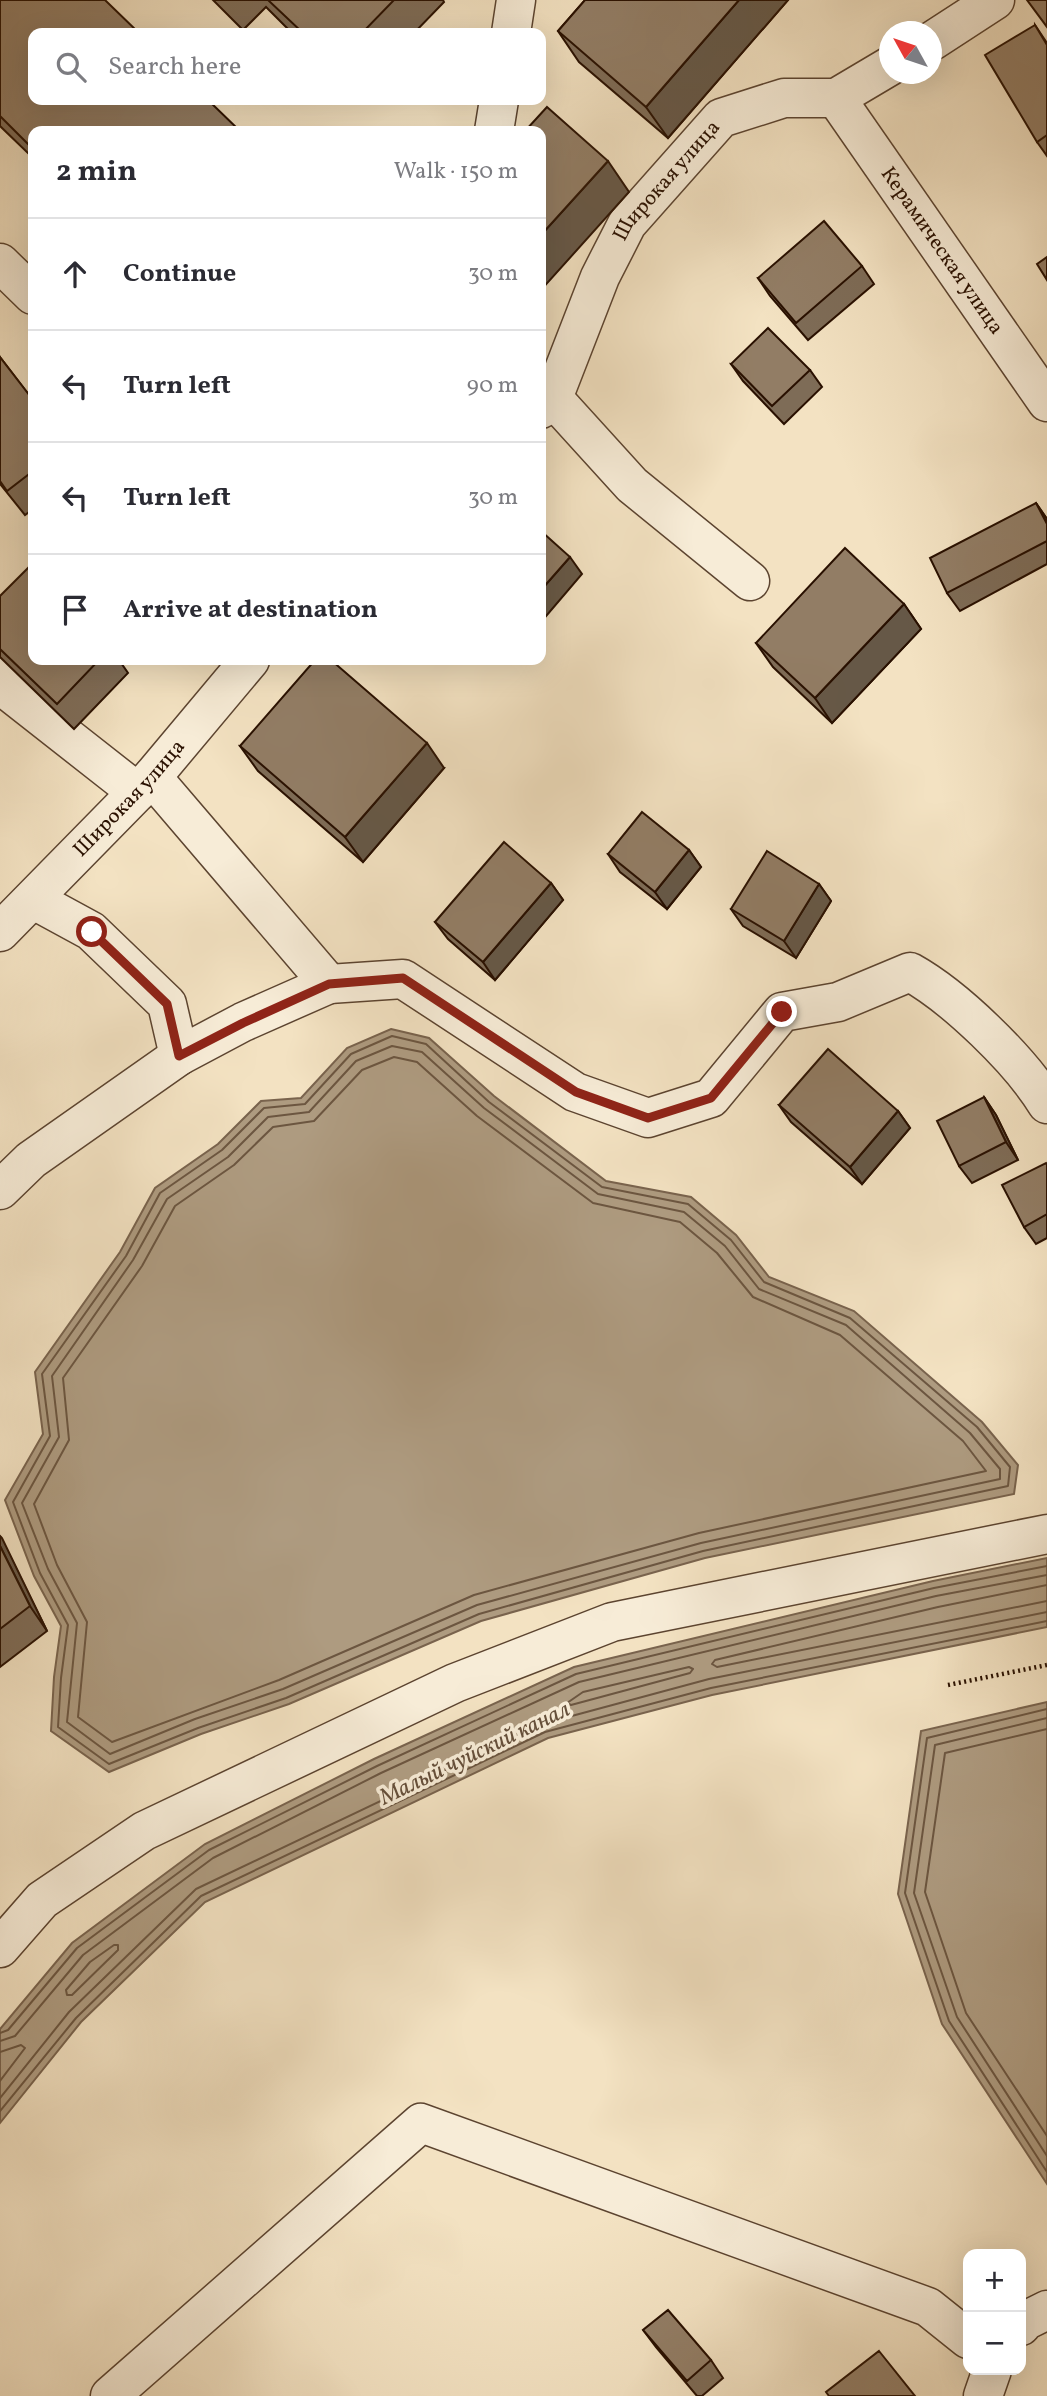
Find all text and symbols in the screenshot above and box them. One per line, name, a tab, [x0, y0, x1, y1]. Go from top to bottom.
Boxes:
north arrow	[879, 21, 942, 84]
search box	[28, 28, 546, 105]
icon: search	[52, 48, 90, 86]
text: Search here	[108, 49, 241, 85]
street label: Широкая улица	[606, 114, 727, 246]
text: 2 min	[56, 151, 137, 193]
text: Walk · 150 m	[394, 156, 518, 188]
street label: Керамическая улица	[874, 161, 1011, 341]
icon: ahead	[56, 255, 94, 293]
text: Continue	[123, 256, 236, 292]
text: 30 m	[468, 258, 518, 290]
icon: left	[56, 367, 94, 405]
text: Turn left	[123, 368, 231, 404]
text: 90 m	[467, 370, 518, 402]
icon: left	[56, 479, 94, 517]
text: Turn left	[123, 480, 231, 516]
text: 30 m	[468, 482, 518, 514]
icon: arrive	[56, 591, 94, 629]
text: Arrive at destination	[123, 592, 378, 628]
street label: Широкая улица	[67, 733, 192, 864]
route start	[76, 916, 107, 947]
route end	[766, 996, 797, 1027]
water label: Малый чуйский канал	[374, 1694, 576, 1814]
map controls	[963, 2249, 1026, 2375]
button: +	[963, 2249, 1026, 2312]
button: −	[963, 2312, 1026, 2375]

